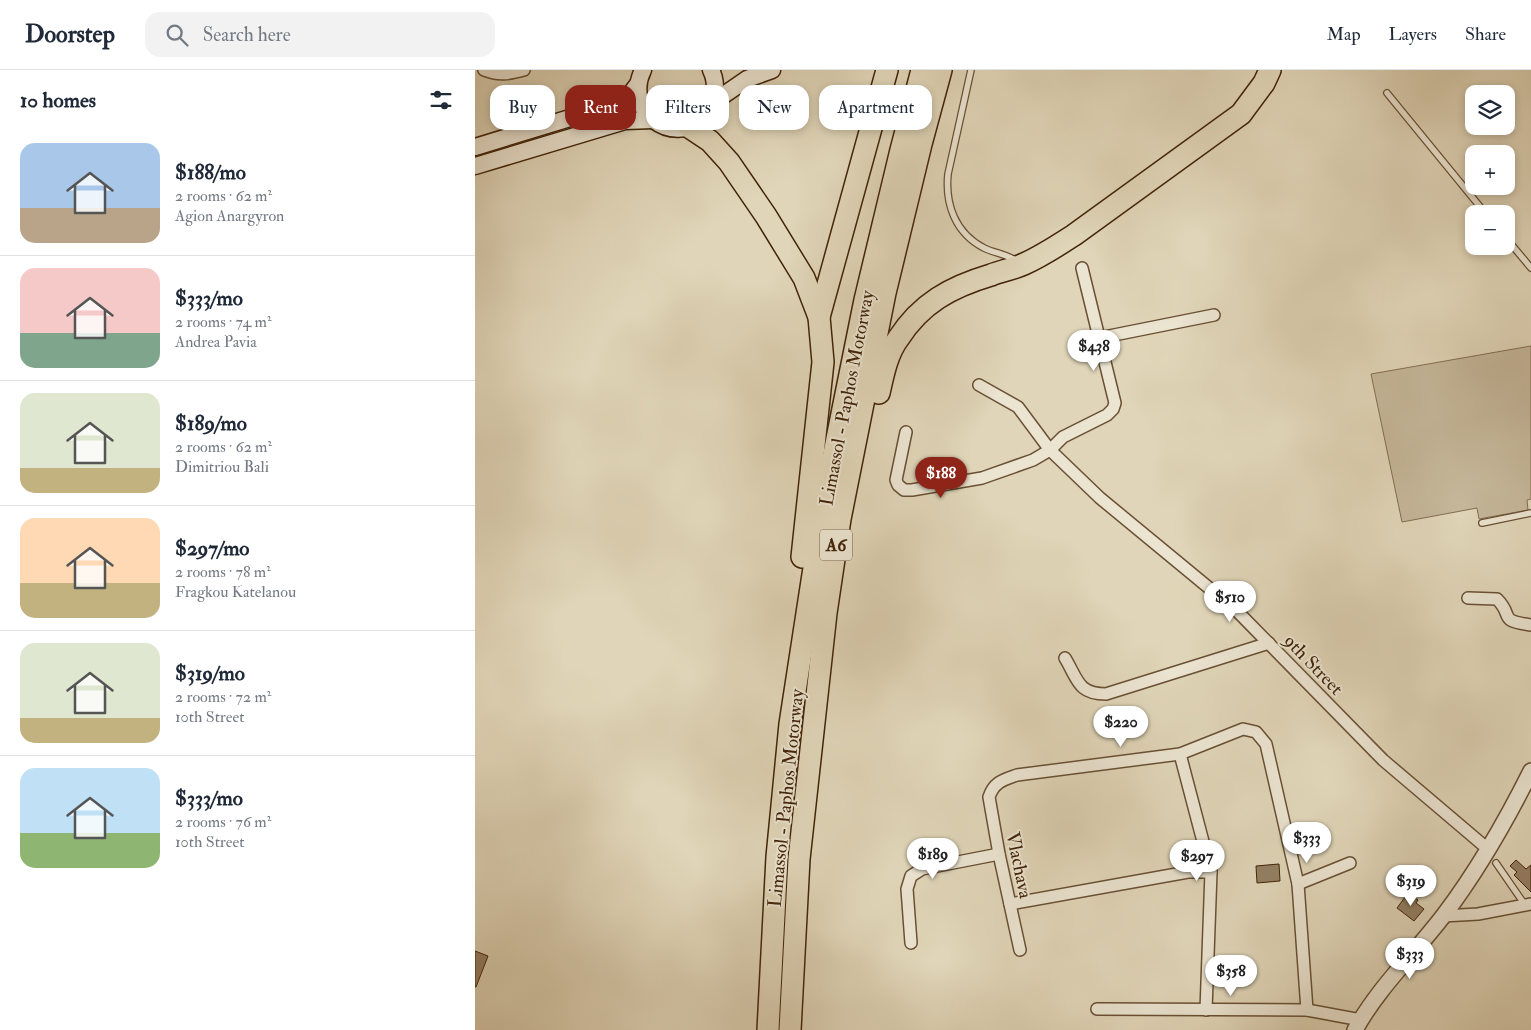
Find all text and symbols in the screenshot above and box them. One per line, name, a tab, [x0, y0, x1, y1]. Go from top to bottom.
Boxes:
search box	[145, 12, 495, 57]
text: Doorstep	[25, 19, 115, 50]
icon: search	[163, 21, 191, 49]
text: Search here	[203, 23, 291, 47]
text: Map	[1327, 23, 1361, 46]
text: Layers	[1389, 23, 1437, 46]
text: Share	[1465, 23, 1506, 46]
chip: Buy	[490, 85, 555, 130]
chip: Rent	[565, 85, 636, 130]
chip: Filters	[646, 85, 729, 130]
chip: New	[739, 85, 809, 130]
chip: Apartment	[819, 85, 932, 130]
map controls	[1465, 85, 1515, 255]
button: layers	[1465, 85, 1515, 135]
icon: filters	[427, 86, 455, 114]
text: 10 homes	[20, 87, 96, 114]
button: +	[1465, 145, 1515, 195]
text: $188/mo	[175, 159, 246, 186]
icon: home	[60, 163, 120, 223]
text: 2 rooms · 62 m²	[175, 186, 272, 206]
button: −	[1465, 205, 1515, 255]
text: Agion Anargyron	[175, 206, 284, 226]
text: $333/mo	[175, 285, 243, 312]
icon: home	[60, 288, 120, 348]
street label: Limassol - Paphos Motorway	[814, 288, 881, 508]
text: 2 rooms · 74 m²	[175, 312, 271, 332]
pin: $438	[1064, 330, 1124, 372]
text: Andrea Pavia	[175, 332, 257, 352]
text: $438	[1078, 336, 1110, 356]
text: $189/mo	[175, 410, 247, 437]
icon: home	[60, 413, 120, 473]
text: 2 rooms · 62 m²	[175, 437, 272, 457]
pin: $188	[911, 456, 971, 499]
text: Dimitriou Bali	[175, 457, 269, 477]
text: $188	[926, 463, 956, 483]
road number: A6	[820, 530, 852, 560]
text: $297/mo	[175, 535, 249, 562]
icon: home	[60, 538, 120, 598]
text: 2 rooms · 78 m²	[175, 562, 271, 582]
pin: $510	[1200, 580, 1260, 623]
text: Fragkou Katelanou	[175, 582, 296, 602]
text: $510	[1215, 587, 1245, 607]
street label: 9th Street	[1277, 628, 1348, 700]
text: $319/mo	[175, 660, 245, 687]
icon: home	[60, 663, 120, 723]
text: 2 rooms · 72 m²	[175, 687, 271, 707]
street label: Limassol - Paphos Motorway	[763, 687, 810, 908]
pin: $220	[1091, 706, 1151, 748]
text: 10th Street	[175, 707, 244, 727]
text: $220	[1104, 712, 1138, 732]
text: $333/mo	[175, 785, 243, 812]
icon: home	[60, 788, 120, 848]
text: 2 rooms · 76 m²	[175, 812, 271, 832]
pin: $333	[1277, 822, 1337, 864]
text: $333	[1293, 828, 1321, 848]
street label: Vlachava	[1000, 830, 1038, 901]
text: 10th Street	[175, 832, 244, 852]
pin: $189	[903, 838, 963, 880]
pin: $297	[1167, 840, 1227, 882]
text: $189	[918, 844, 948, 864]
text: $297	[1181, 846, 1213, 866]
pin: $319	[1381, 864, 1441, 907]
text: $319	[1396, 871, 1426, 891]
pin: $333	[1380, 938, 1440, 980]
text: $333	[1396, 944, 1424, 964]
pin: $358	[1201, 954, 1261, 997]
text: $358	[1216, 961, 1246, 981]

